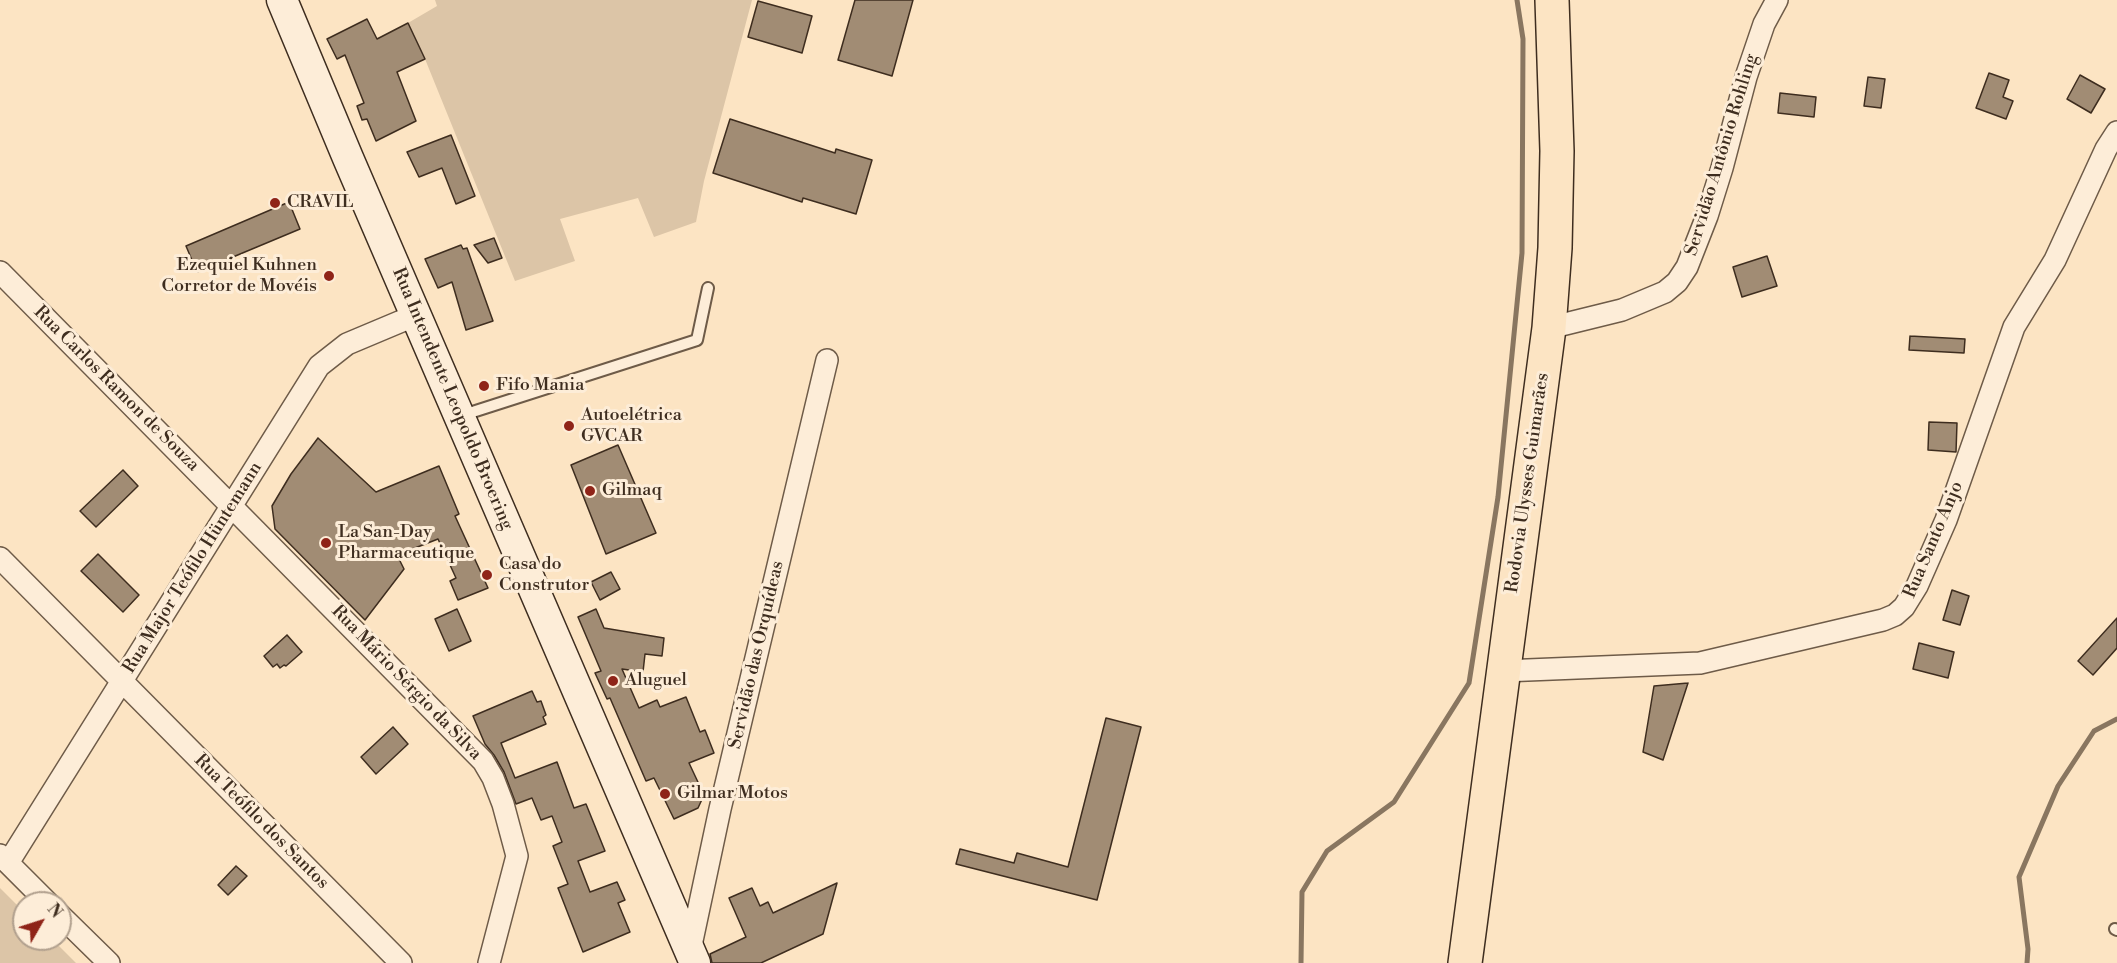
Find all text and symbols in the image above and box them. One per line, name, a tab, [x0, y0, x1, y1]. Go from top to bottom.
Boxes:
street label: Servidão Antônio Rohling	[1681, 51, 1763, 259]
place label: CRAVIL	[287, 192, 353, 214]
marker: CRAVIL	[268, 196, 282, 210]
place label: Ezequiel Kuhnen Corretor de Movéis	[162, 255, 317, 298]
street label: Rua Intendente Leopoldo Broering	[387, 265, 517, 533]
marker: Ezequiel Kuhnen Corretor de Movéis	[322, 269, 336, 283]
street label: Rua Carlos Ramon de Souza	[29, 302, 203, 476]
street label: Rodovia Ulysses Guimarães	[1502, 372, 1554, 594]
place label: Fifo Mania	[496, 375, 584, 397]
marker: Fifo Mania	[477, 379, 491, 393]
place label: Autoelétrica GVCAR	[581, 405, 682, 448]
marker: Autoelétrica GVCAR	[562, 419, 576, 433]
street label: Rua Major Teófilo Hüntemann	[119, 458, 267, 678]
street label: Rua Santo Anjo	[1900, 478, 1968, 602]
place label: Gilmaq	[602, 480, 662, 502]
marker: Gilmaq	[583, 484, 597, 498]
place label: La San-Day Pharmaceutique	[338, 522, 474, 564]
marker: La San-Day Pharmaceutique	[319, 536, 333, 550]
place label: Casa do Construtor	[499, 554, 589, 596]
street label: Servidão das Orquídeas	[725, 559, 789, 751]
marker: Casa do Construtor	[480, 568, 494, 582]
street label: Rua Mário Sérgio da Silva	[326, 601, 486, 765]
place label: Aluguel	[625, 670, 687, 692]
marker: Aluguel	[606, 674, 620, 688]
street label: Rua Teófilo dos Santos	[189, 750, 333, 894]
place label: Gilmar Motos	[677, 783, 788, 805]
marker: Gilmar Motos	[658, 787, 672, 801]
north arrow	[12, 891, 72, 951]
text: N	[43, 900, 66, 922]

